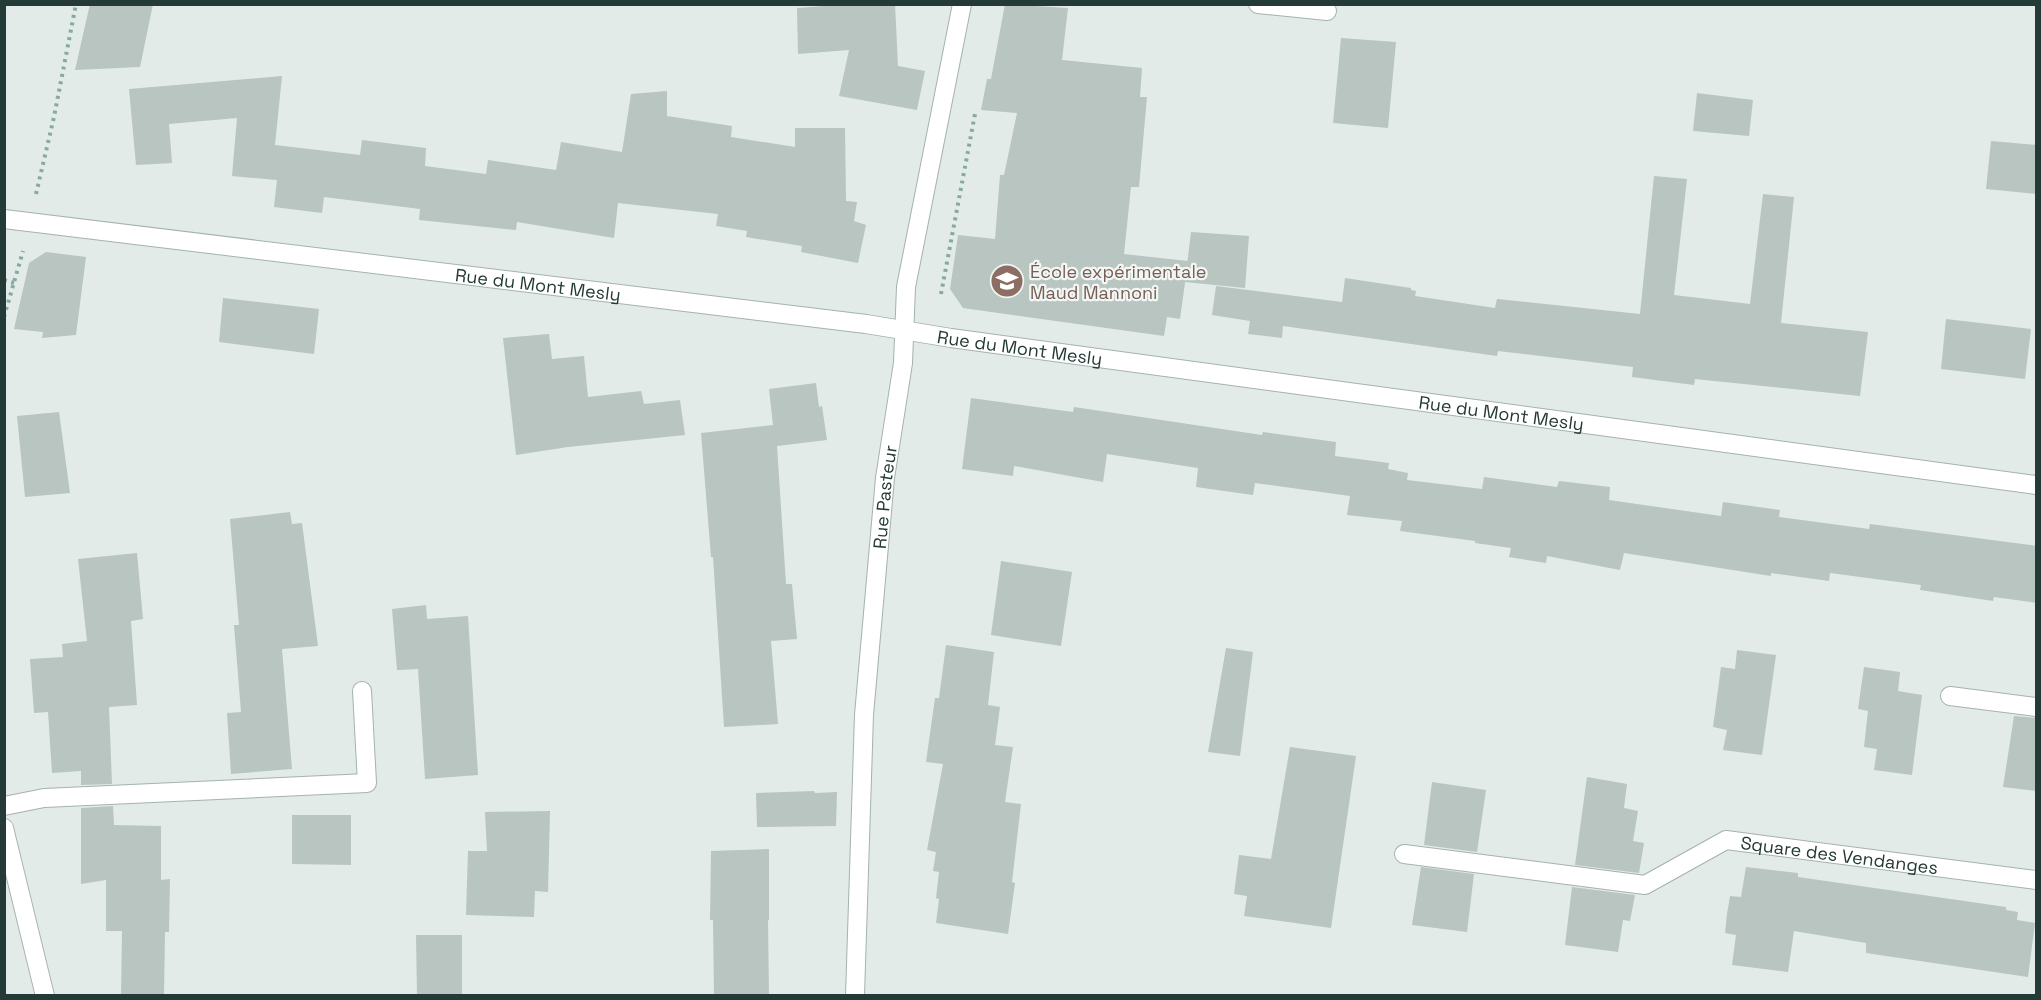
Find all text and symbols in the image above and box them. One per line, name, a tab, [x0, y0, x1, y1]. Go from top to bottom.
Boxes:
place label: École expérimentale Maud Mannoni	[1030, 260, 1206, 304]
street label: Rue du Mont Mesly	[454, 263, 622, 306]
school or university icon: École expérimentale Maud Mannoni	[989, 263, 1025, 299]
street label: Rue du Mont Mesly	[936, 324, 1104, 370]
street label: Rue du Mont Mesly	[1417, 390, 1586, 435]
street label: Rue Pasteur	[867, 443, 902, 550]
street label: Square des Vendanges	[1739, 831, 1939, 879]

